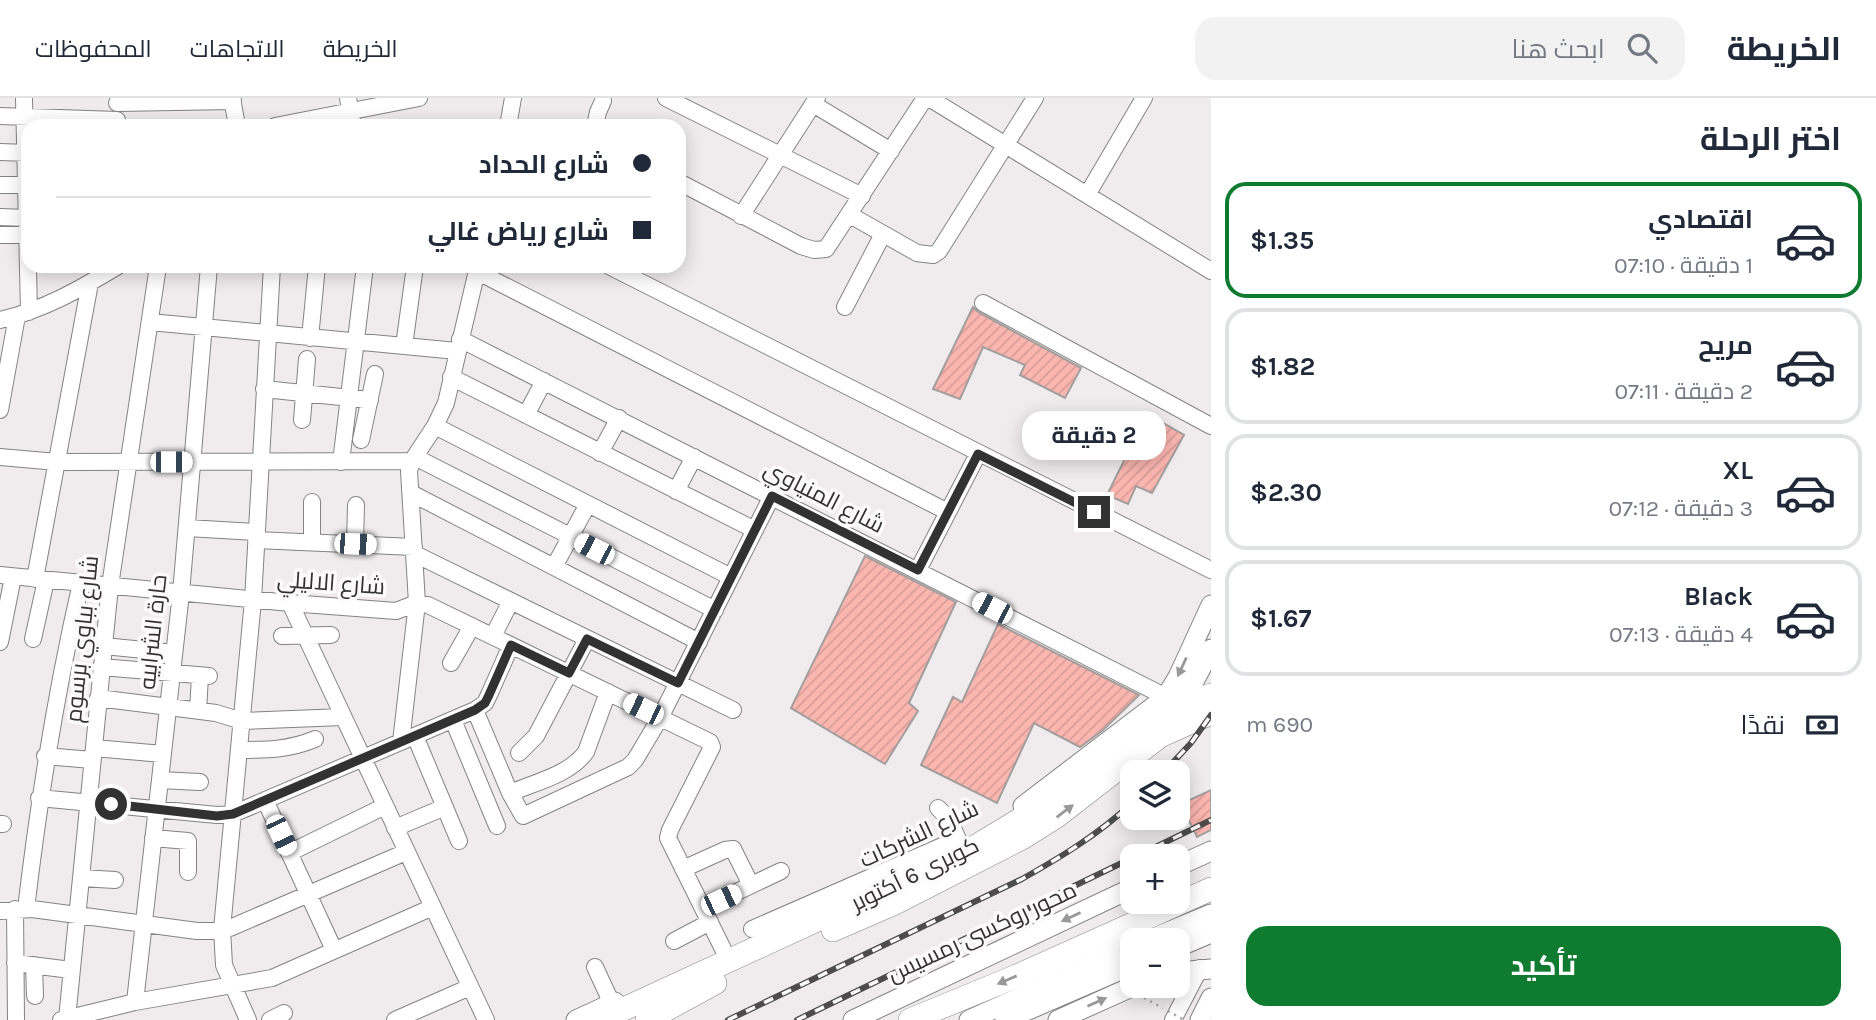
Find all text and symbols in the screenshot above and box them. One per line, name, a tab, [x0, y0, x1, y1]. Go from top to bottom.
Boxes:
search box	[1195, 17, 1685, 80]
icon: search	[1623, 29, 1661, 67]
text: الخريطة	[1727, 30, 1841, 68]
text: ابحث هنا	[1512, 34, 1605, 65]
text: المحفوظات	[35, 35, 152, 63]
text: الاتجاهات	[190, 35, 285, 63]
text: الخريطة	[323, 35, 398, 63]
text: اختر الرحلة	[1700, 121, 1841, 158]
text: شارع الحداد	[479, 149, 609, 180]
text: اقتصادي	[1648, 204, 1753, 235]
icon: car	[1774, 209, 1837, 272]
text: شارع رياض غالي	[428, 216, 609, 247]
text: $1.35	[1250, 225, 1314, 256]
text: 1 دقيقة · 07:10	[1614, 252, 1753, 279]
text: مريح	[1698, 330, 1753, 361]
icon: car	[1774, 335, 1837, 398]
text: $1.82	[1250, 351, 1315, 382]
text: 2 دقيقة · 07:11	[1614, 378, 1753, 405]
callout: 2 دقيقة	[1022, 410, 1166, 460]
text: 2 دقيقة	[1052, 422, 1136, 449]
car	[151, 452, 193, 473]
street label: شارع المنياوي	[757, 455, 889, 542]
text: XL	[1722, 455, 1753, 486]
icon: car	[1774, 461, 1837, 524]
text: $2.30	[1250, 477, 1322, 508]
text: 3 دقيقة · 07:12	[1608, 495, 1753, 522]
route end	[1078, 496, 1110, 528]
car	[571, 530, 618, 568]
car	[334, 533, 377, 555]
street label: شارع بباوي برسوم	[60, 554, 108, 724]
street label: شارع الاليلي	[276, 566, 386, 604]
street label: حارة الشرابيه	[134, 573, 172, 691]
text: Black	[1684, 581, 1753, 612]
icon: car	[1774, 587, 1837, 650]
car	[969, 589, 1016, 627]
text: $1.67	[1250, 603, 1312, 634]
text: 4 دقيقة · 07:13	[1609, 621, 1753, 648]
one-way arrow	[1176, 657, 1188, 677]
car	[620, 690, 667, 728]
icon: cash	[1803, 706, 1841, 744]
text: نقدًا	[1741, 710, 1785, 741]
text: 690 m	[1246, 711, 1313, 738]
map controls	[1120, 760, 1190, 998]
button: layers	[1120, 760, 1190, 830]
route start	[95, 788, 127, 820]
street label: شارع الشركات	[855, 795, 984, 875]
one-way arrow	[1055, 803, 1073, 818]
car	[263, 812, 300, 858]
street label: كوبرى 6 أكتوبر	[844, 830, 983, 917]
button: +	[1120, 844, 1190, 914]
street label: محور روكسى رمسيس	[883, 876, 1081, 988]
car	[698, 882, 745, 918]
one-way arrow	[1060, 911, 1081, 922]
button: تأكيد	[1246, 926, 1841, 1006]
button: −	[1120, 928, 1190, 998]
one-way arrow	[996, 975, 1017, 986]
one-way arrow	[1087, 996, 1107, 1008]

